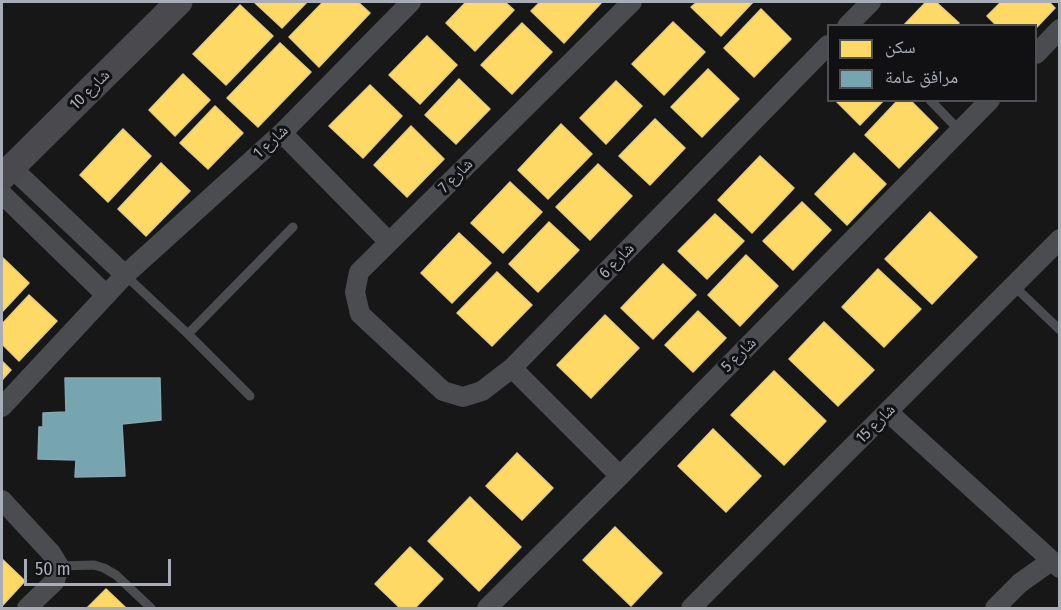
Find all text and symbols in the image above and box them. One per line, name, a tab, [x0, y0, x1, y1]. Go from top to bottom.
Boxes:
legend	[827, 24, 1037, 102]
text: سكن	[885, 36, 916, 58]
street label: شارع 10	[66, 66, 114, 114]
text: مرافق عامة	[885, 66, 958, 88]
street label: شارع 1	[250, 121, 292, 163]
street label: شارع 7	[435, 155, 477, 197]
street label: شارع 6	[595, 239, 639, 283]
street label: شارع 5	[718, 334, 760, 376]
street label: شارع 15	[852, 400, 900, 448]
scale bar	[27, 547, 174, 585]
text: 50 m	[35, 558, 71, 580]

